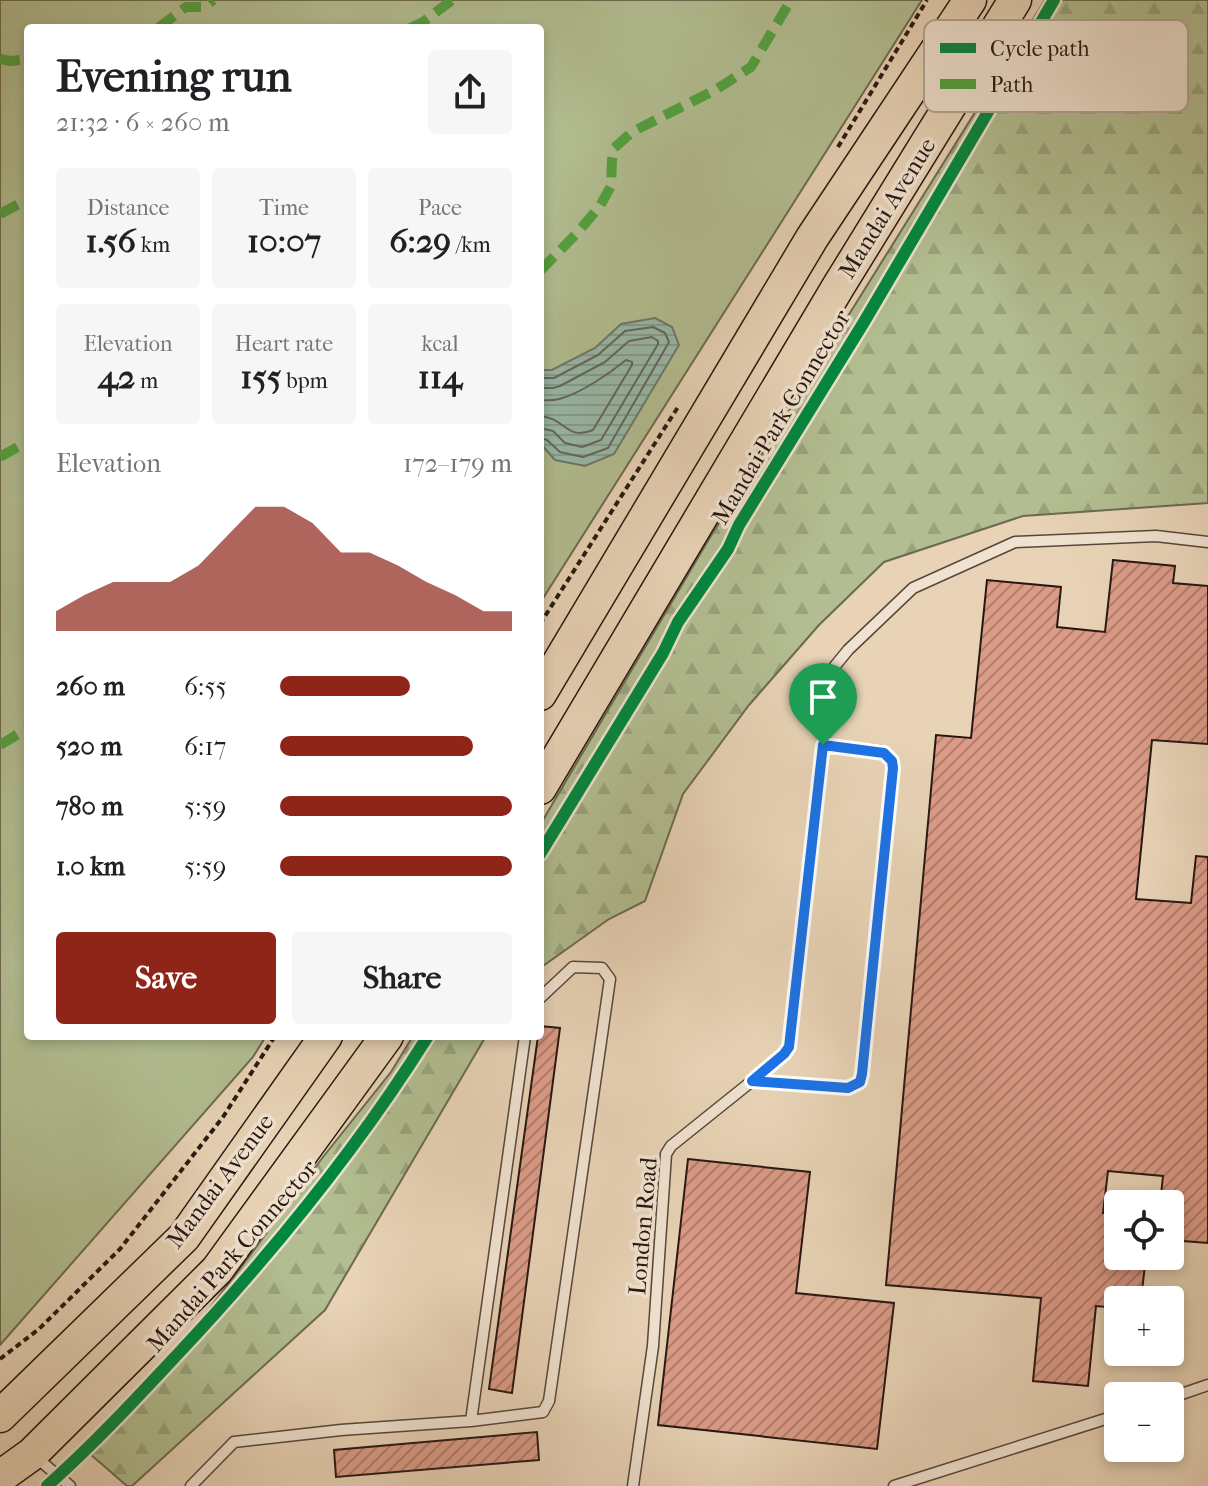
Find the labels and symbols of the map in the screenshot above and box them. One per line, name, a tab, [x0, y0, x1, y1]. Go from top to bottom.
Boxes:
legend	[924, 20, 1188, 112]
text: Cycle path	[990, 36, 1090, 62]
text: Path	[990, 72, 1034, 98]
street label: Mandai Avenue	[833, 132, 942, 284]
street label: Mandai Park Connector	[706, 304, 857, 529]
pin	[789, 663, 857, 745]
street label: Mandai Avenue	[160, 1108, 280, 1254]
street label: Mandai Park Connector	[141, 1154, 324, 1358]
street label: London Road	[623, 1155, 663, 1296]

